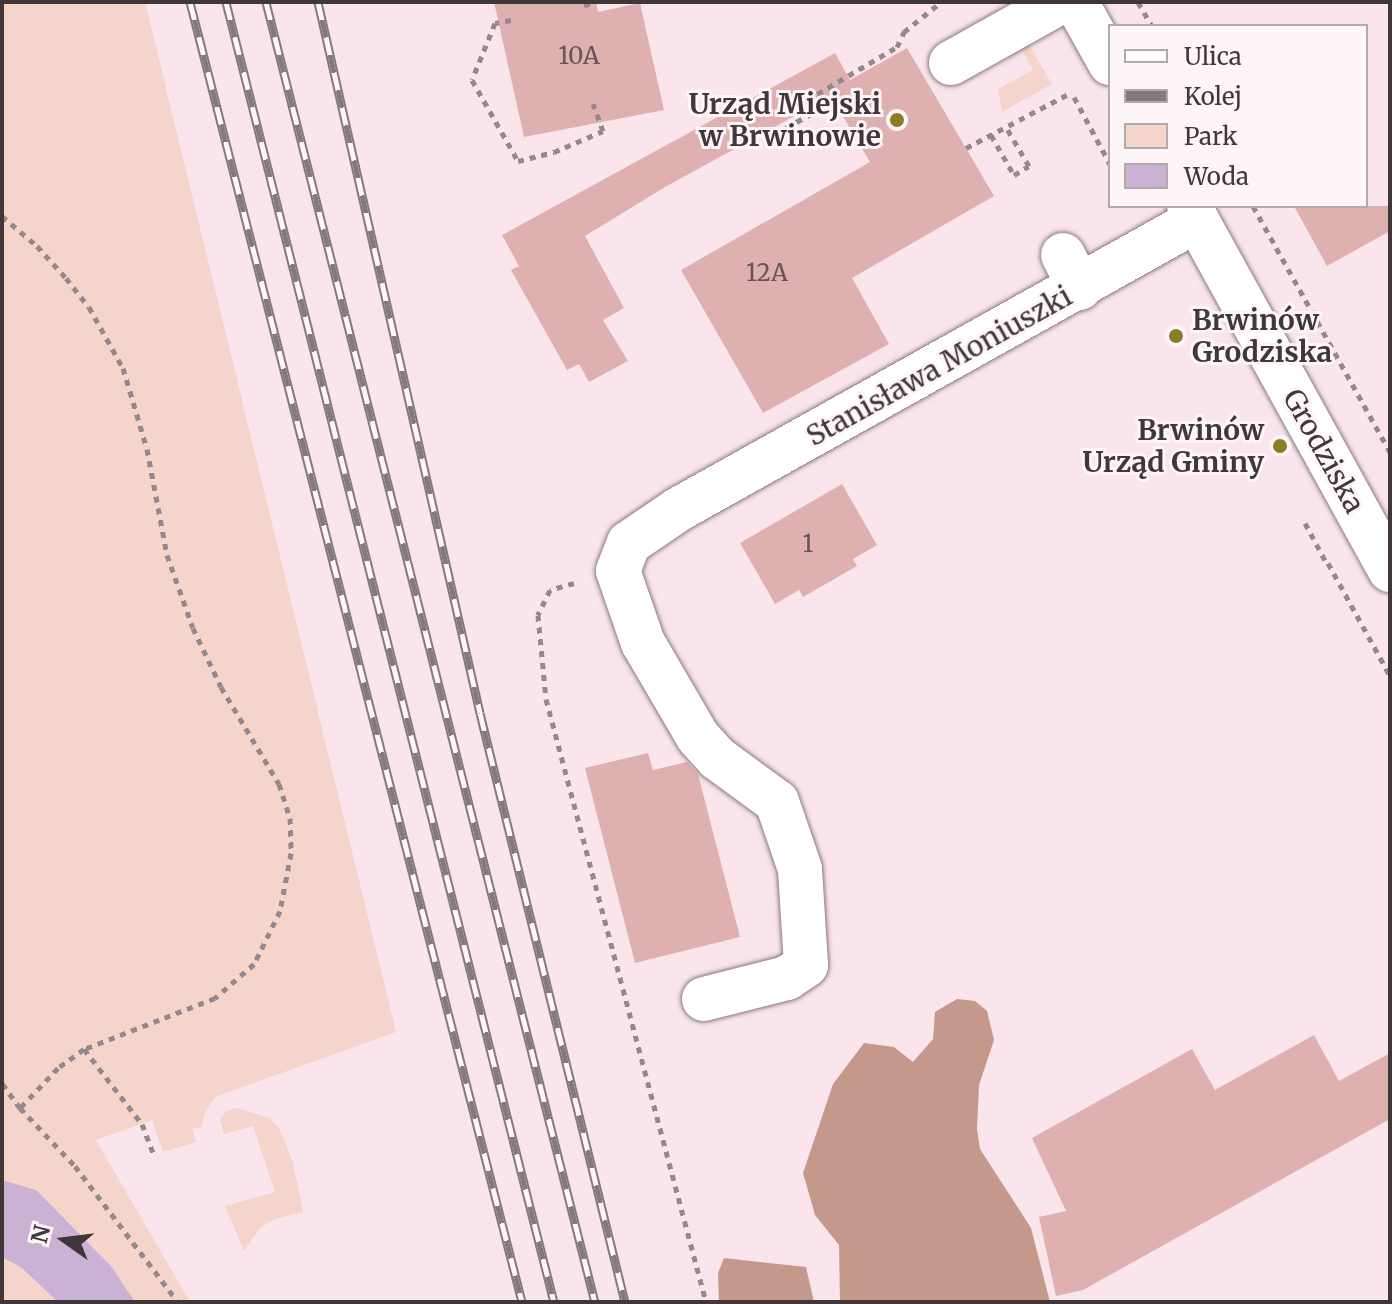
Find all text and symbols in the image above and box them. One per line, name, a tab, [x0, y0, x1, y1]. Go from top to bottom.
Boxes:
legend	[1108, 24, 1368, 208]
text: Ulica	[1184, 41, 1242, 72]
house number: 10A	[558, 42, 600, 70]
text: Kolej	[1184, 81, 1242, 112]
place label: Urząd Miejski w Brwinowie	[689, 87, 881, 153]
marker: Urząd Miejski w Brwinowie	[888, 111, 906, 129]
text: Park	[1184, 121, 1237, 152]
text: Woda	[1184, 161, 1249, 192]
house number: 12A	[746, 259, 788, 287]
street label: Stanisława Moniuszki	[800, 279, 1078, 453]
place label: Brwinów Grodziska	[1192, 303, 1332, 369]
marker: Brwinów Grodziska	[1167, 327, 1185, 345]
street label: Grodziska	[1276, 383, 1372, 519]
place label: Brwinów Urząd Gminy	[1082, 413, 1264, 479]
marker: Brwinów Urząd Gminy	[1271, 437, 1289, 455]
house number: 1	[803, 530, 813, 558]
north arrow	[24, 1200, 104, 1280]
text: N	[25, 1222, 56, 1246]

